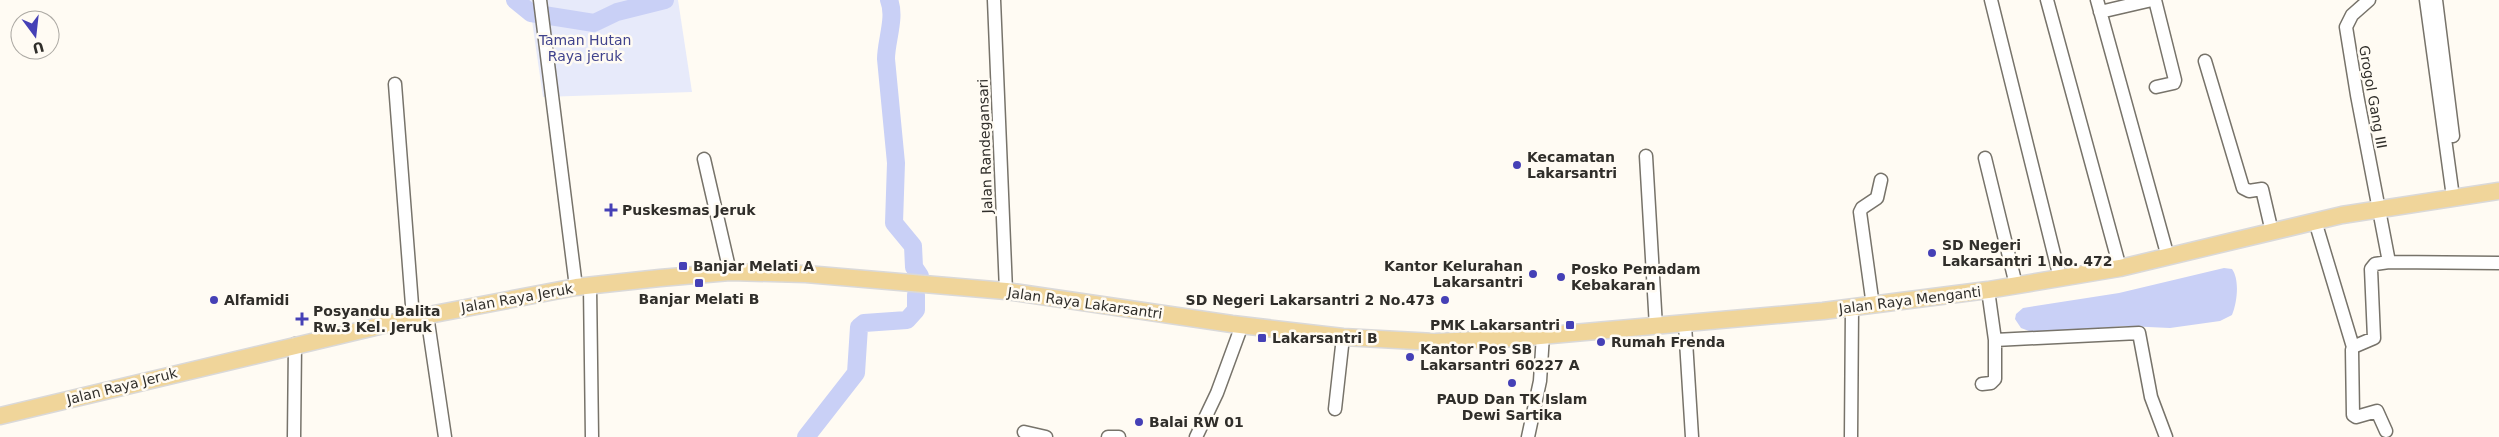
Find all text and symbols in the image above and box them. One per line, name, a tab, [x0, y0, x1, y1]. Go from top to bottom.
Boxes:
north arrow	[10, 10, 60, 60]
park label: Taman Hutan Raya jeruk	[538, 32, 631, 64]
text: U	[31, 38, 46, 57]
street label: Grogol Gang III	[2356, 44, 2390, 150]
street label: Jalan Randegansari	[975, 78, 995, 215]
place label: Kecamatan Lakarsantri	[1527, 149, 1617, 181]
marker: Kecamatan Lakarsantri	[1511, 159, 1523, 171]
place label: Puskesmas Jeruk	[622, 202, 756, 218]
marker: Puskesmas Jeruk	[604, 203, 618, 217]
place label: SD Negeri Lakarsantri 1 No. 472	[1942, 237, 2112, 269]
marker: SD Negeri Lakarsantri 1 No. 472	[1926, 247, 1938, 259]
place label: Banjar Melati A	[693, 258, 814, 274]
place label: Kantor Kelurahan Lakarsantri	[1384, 258, 1523, 290]
marker: Banjar Melati A	[677, 260, 689, 272]
place label: Posko Pemadam Kebakaran	[1571, 261, 1701, 293]
marker: Kantor Kelurahan Lakarsantri	[1527, 268, 1539, 280]
marker: Posko Pemadam Kebakaran	[1555, 271, 1567, 283]
marker: Banjar Melati B	[693, 277, 705, 289]
street label: Jalan Raya Jeruk	[459, 280, 575, 316]
street label: Jalan Raya Menganti	[1837, 283, 1982, 317]
street label: Jalan Raya Lakarsantri	[1006, 284, 1163, 322]
place label: Banjar Melati B	[639, 291, 759, 307]
place label: Alfamidi	[224, 292, 289, 308]
place label: SD Negeri Lakarsantri 2 No.473	[1186, 292, 1435, 308]
marker: Alfamidi	[208, 294, 220, 306]
marker: SD Negeri Lakarsantri 2 No.473	[1439, 294, 1451, 306]
place label: Posyandu Balita Rw.3 Kel. Jeruk	[313, 303, 440, 335]
marker: Posyandu Balita Rw.3 Kel. Jeruk	[295, 312, 309, 326]
place label: PMK Lakarsantri	[1430, 317, 1560, 333]
marker: PMK Lakarsantri	[1564, 319, 1576, 331]
place label: Lakarsantri B	[1272, 330, 1378, 346]
marker: Lakarsantri B	[1256, 332, 1268, 344]
place label: Rumah Frenda	[1611, 334, 1725, 350]
marker: Rumah Frenda	[1595, 336, 1607, 348]
place label: Kantor Pos SB Lakarsantri 60227 A	[1420, 341, 1580, 373]
marker: Kantor Pos SB Lakarsantri 60227 A	[1404, 351, 1416, 363]
street label: Jalan Raya Jeruk	[64, 364, 180, 408]
marker: PAUD Dan TK Islam Dewi Sartika	[1506, 377, 1518, 389]
place label: PAUD Dan TK Islam Dewi Sartika	[1437, 391, 1587, 423]
place label: Balai RW 01	[1149, 414, 1244, 430]
marker: Balai RW 01	[1133, 416, 1145, 428]

